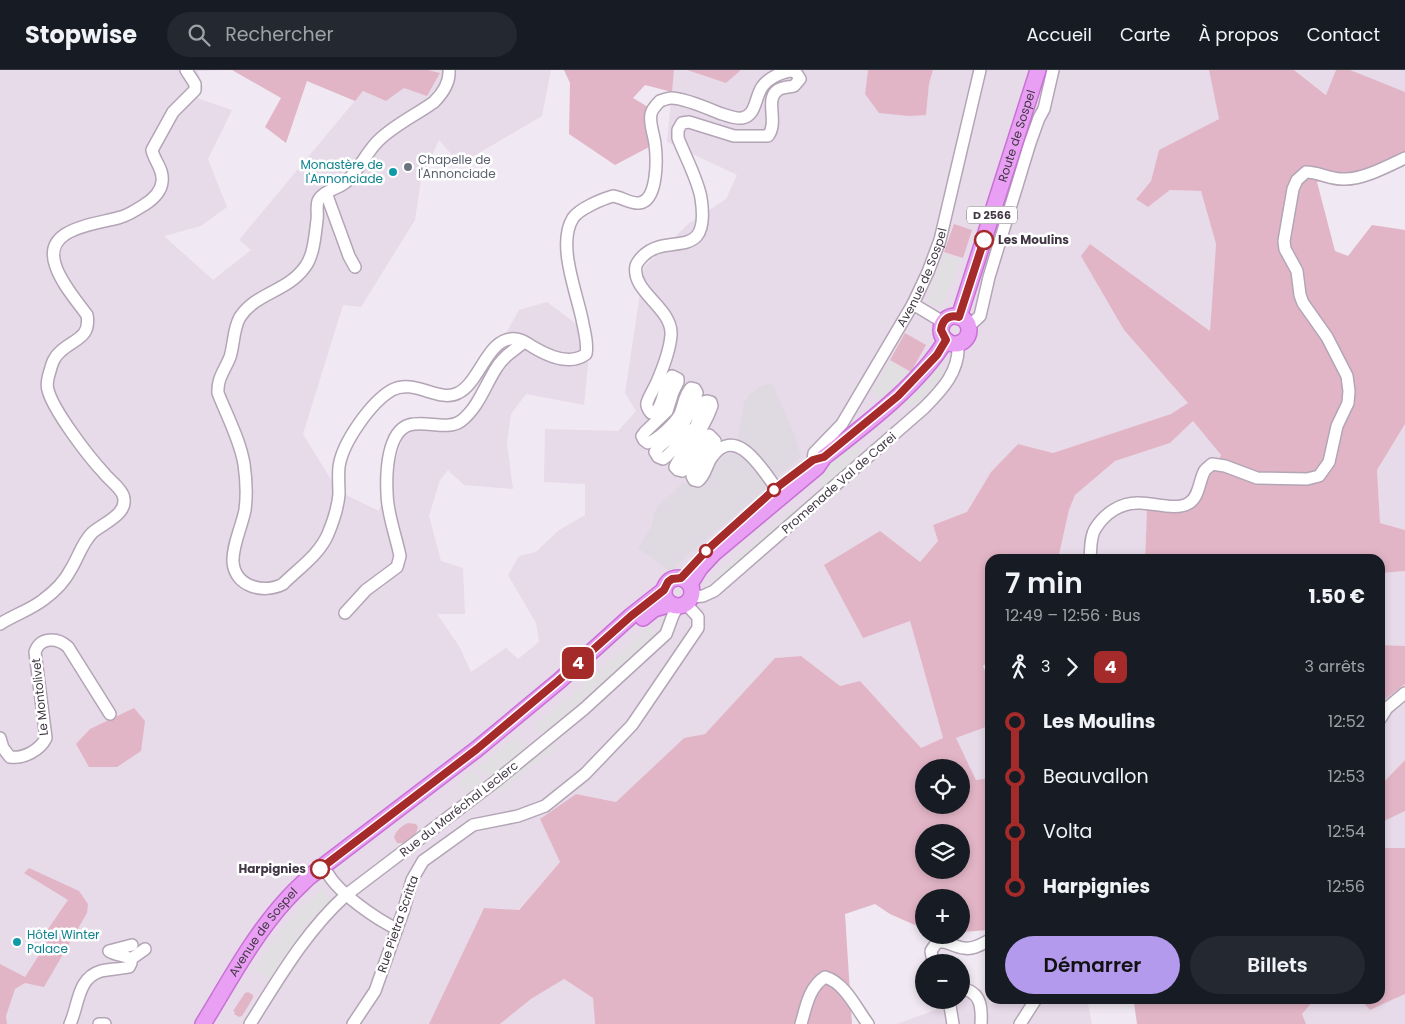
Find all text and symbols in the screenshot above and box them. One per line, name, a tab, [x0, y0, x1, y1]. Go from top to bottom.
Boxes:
search box	[167, 12, 517, 57]
text: Stopwise	[25, 18, 137, 51]
icon: search	[185, 21, 213, 49]
text: Rechercher	[225, 21, 334, 48]
text: Accueil	[1026, 22, 1092, 47]
text: Carte	[1120, 22, 1170, 47]
text: À propos	[1198, 22, 1279, 47]
text: Contact	[1307, 22, 1380, 47]
street label: Route de Sospel	[994, 88, 1039, 184]
place label: Chapelle de l'Annonciade	[418, 151, 496, 182]
place label: Monastère de l'Annonciade	[300, 156, 383, 187]
marker: Chapelle de l'Annonciade	[402, 161, 414, 173]
marker: Monastère de l'Annonciade	[387, 166, 399, 178]
road number: D 2566	[967, 206, 1017, 224]
street label: Avenue de Sospel	[892, 226, 951, 330]
marker: Les Moulins	[974, 230, 994, 250]
place label: Les Moulins	[998, 231, 1069, 248]
street label: Promenade Val de Carei	[778, 428, 900, 537]
unlabelled marker	[767, 483, 781, 497]
unlabelled marker	[699, 544, 713, 558]
text: 7 min	[1005, 564, 1083, 603]
text: 1.50 €	[1309, 583, 1365, 610]
text: 12:49 – 12:56 · Bus	[1005, 604, 1141, 627]
line badge: 4	[562, 647, 594, 679]
text: 4	[572, 650, 584, 675]
icon: walk	[1005, 653, 1033, 681]
icon: forward	[1058, 653, 1086, 681]
text: 4	[1104, 654, 1117, 679]
text: 3	[1041, 655, 1050, 678]
text: 3 arrêts	[1304, 655, 1365, 678]
street label: Le Montolivet	[27, 657, 52, 737]
text: Les Moulins	[1043, 708, 1155, 735]
text: 12:52	[1328, 710, 1365, 733]
street label: Rue du Maréchal Leclerc	[396, 757, 522, 860]
map controls	[915, 759, 970, 1009]
button: locate	[915, 759, 970, 814]
text: Beauvallon	[1043, 763, 1149, 790]
text: 12:53	[1328, 765, 1365, 788]
text: Volta	[1043, 818, 1092, 845]
text: 12:54	[1327, 820, 1365, 843]
button: layers	[915, 824, 970, 879]
marker: Harpignies	[310, 859, 330, 879]
place label: Harpignies	[238, 860, 306, 877]
street label: Rue Pietra Scritta	[373, 873, 422, 975]
text: Harpignies	[1043, 873, 1150, 900]
text: 12:56	[1327, 875, 1365, 898]
street label: Avenue de Sospel	[224, 884, 301, 980]
button: +	[915, 889, 970, 944]
place label: Hôtel Winter Palace	[27, 926, 100, 957]
marker: Hôtel Winter Palace	[11, 936, 23, 948]
button: Démarrer	[1005, 936, 1180, 994]
button: Billets	[1190, 936, 1365, 994]
button: −	[915, 954, 970, 1009]

